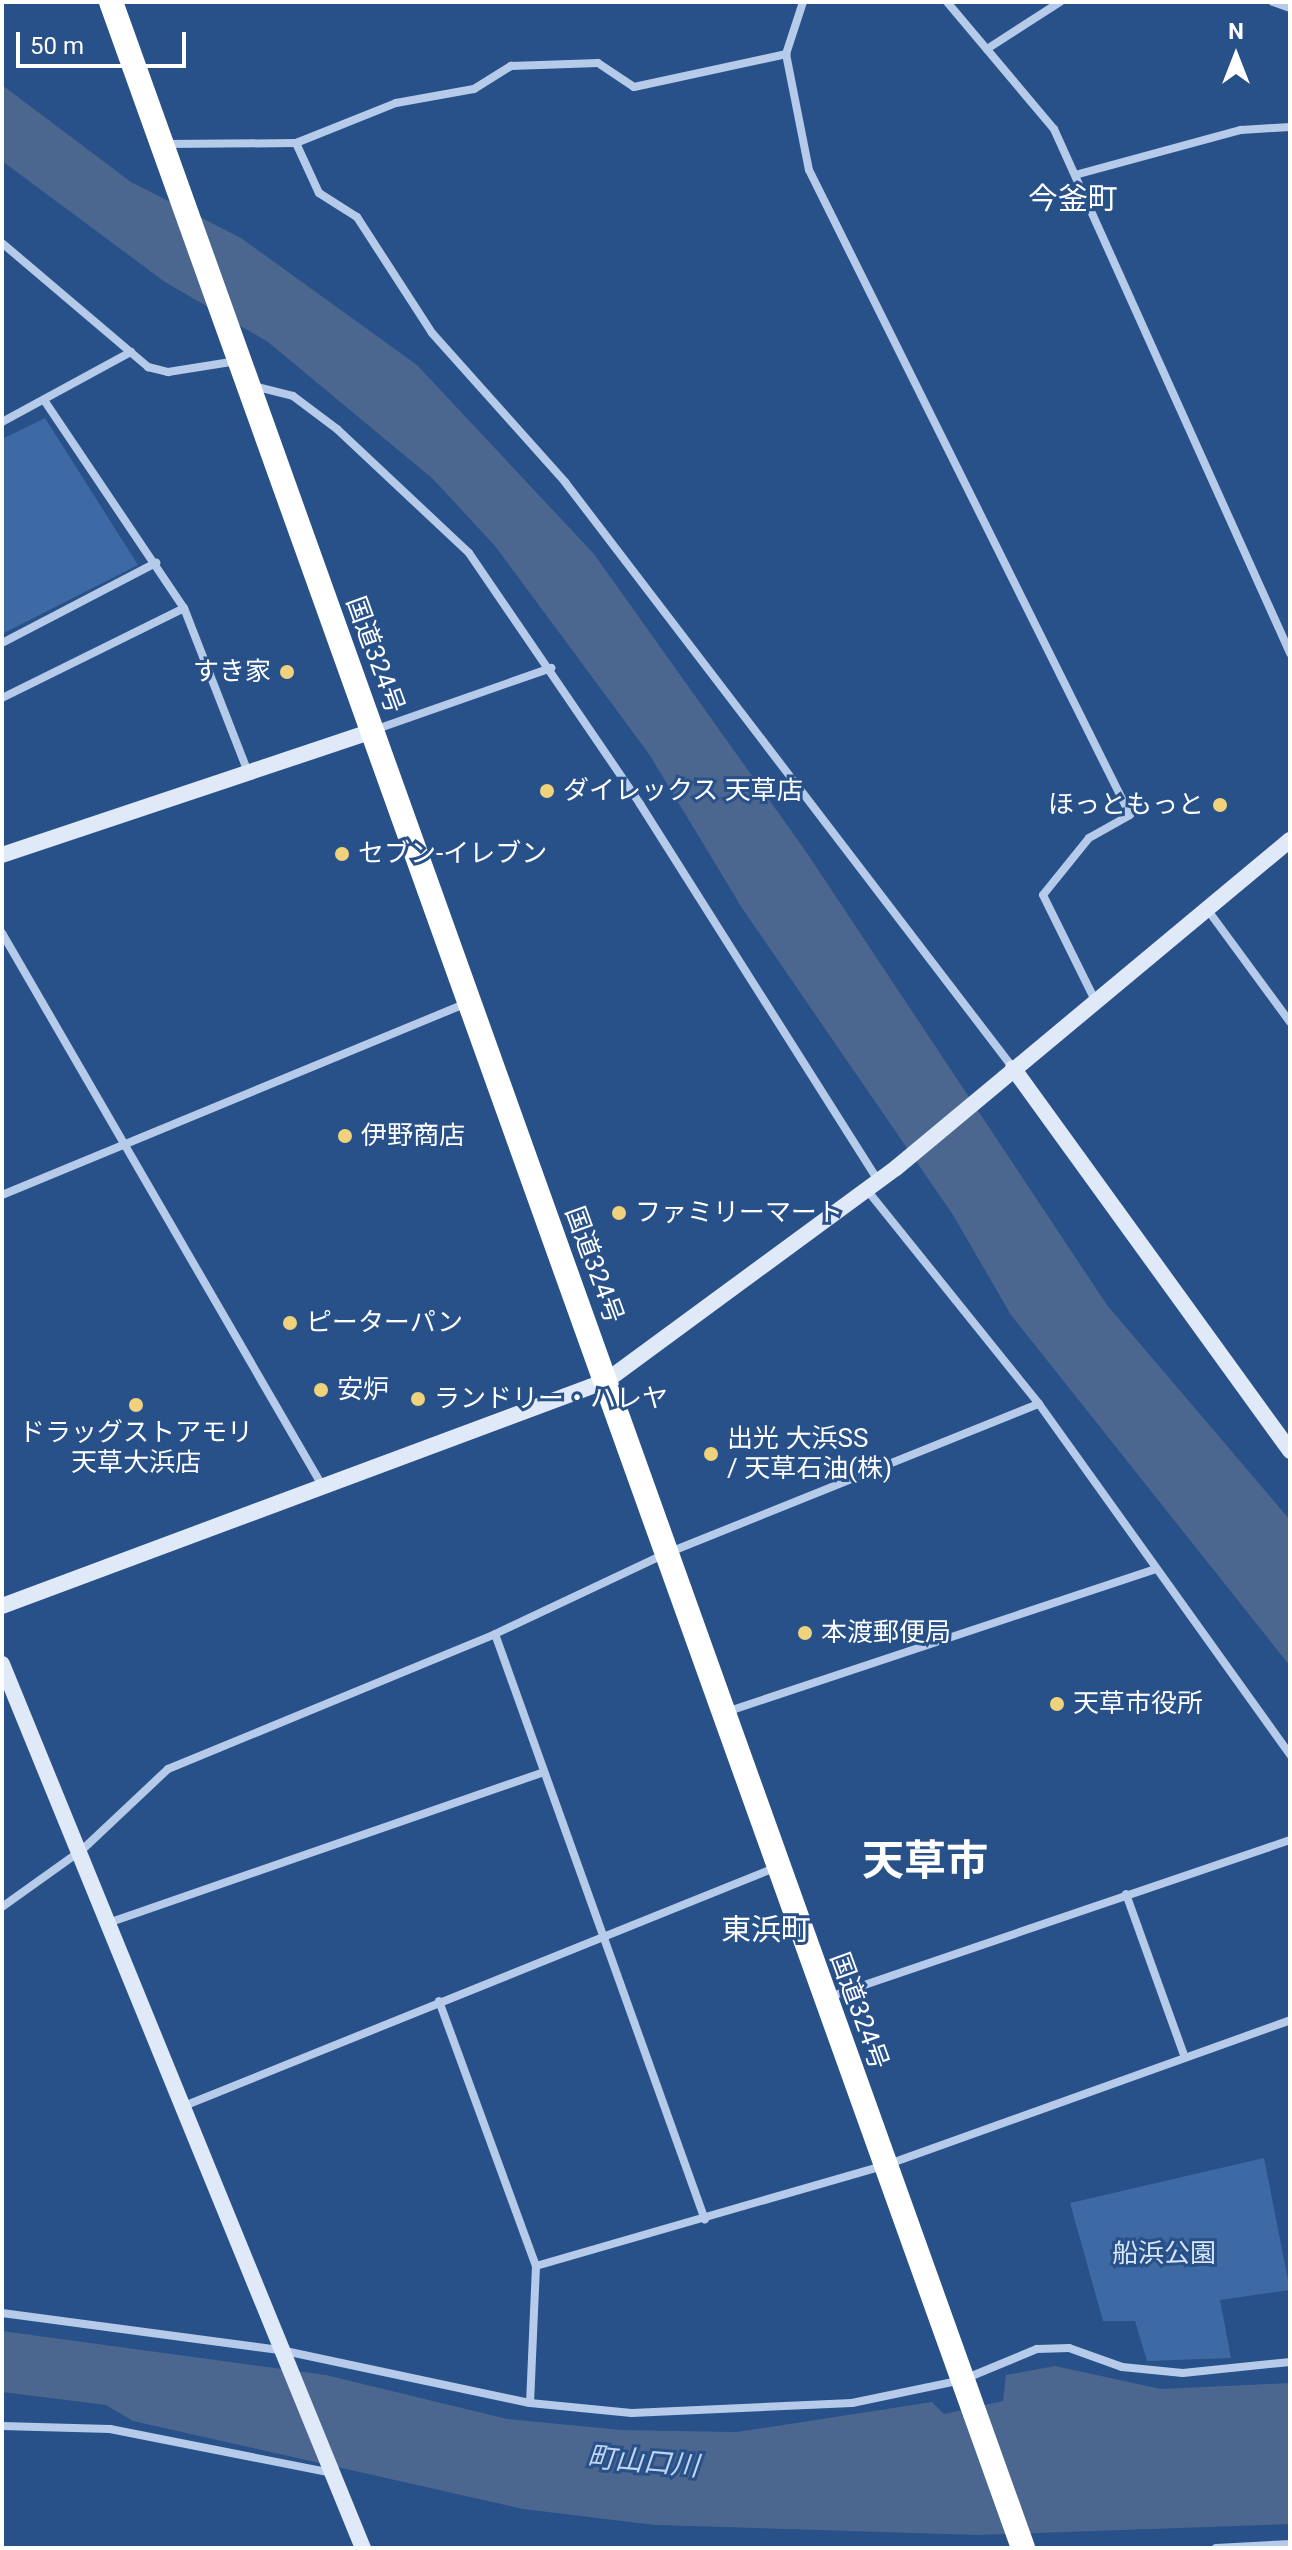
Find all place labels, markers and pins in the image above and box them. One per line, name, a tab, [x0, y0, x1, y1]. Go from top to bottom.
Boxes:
place label: すき家	[193, 656, 271, 688]
marker: すき家	[278, 663, 296, 681]
place label: ダイレックス 天草店	[563, 775, 803, 807]
marker: ダイレックス 天草店	[538, 782, 556, 800]
place label: ほっともっと	[1048, 789, 1204, 821]
marker: ほっともっと	[1211, 796, 1229, 814]
place label: セブン-イレブン	[358, 838, 547, 870]
marker: セブン-イレブン	[333, 845, 351, 863]
place label: 伊野商店	[361, 1120, 465, 1152]
marker: 伊野商店	[336, 1127, 354, 1145]
place label: ファミリーマート	[635, 1197, 843, 1229]
marker: ファミリーマート	[610, 1204, 628, 1222]
place label: ピーターパン	[306, 1307, 462, 1339]
marker: ピーターパン	[281, 1314, 299, 1332]
place label: 安炉	[337, 1374, 389, 1406]
marker: 安炉	[312, 1381, 330, 1399]
place label: ランドリー・ハレヤ	[434, 1383, 668, 1415]
marker: ランドリー・ハレヤ	[409, 1390, 427, 1408]
marker: ドラッグストアモリ 天草大浜店	[127, 1396, 145, 1414]
place label: ドラッグストアモリ 天草大浜店	[19, 1417, 253, 1478]
place label: 出光 大浜SS / 天草石油(株)	[727, 1423, 892, 1484]
marker: 出光 大浜SS / 天草石油(株)	[702, 1445, 720, 1463]
place label: 本渡郵便局	[821, 1617, 951, 1649]
marker: 本渡郵便局	[796, 1624, 814, 1642]
place label: 天草市役所	[1073, 1688, 1203, 1720]
marker: 天草市役所	[1048, 1695, 1066, 1713]

